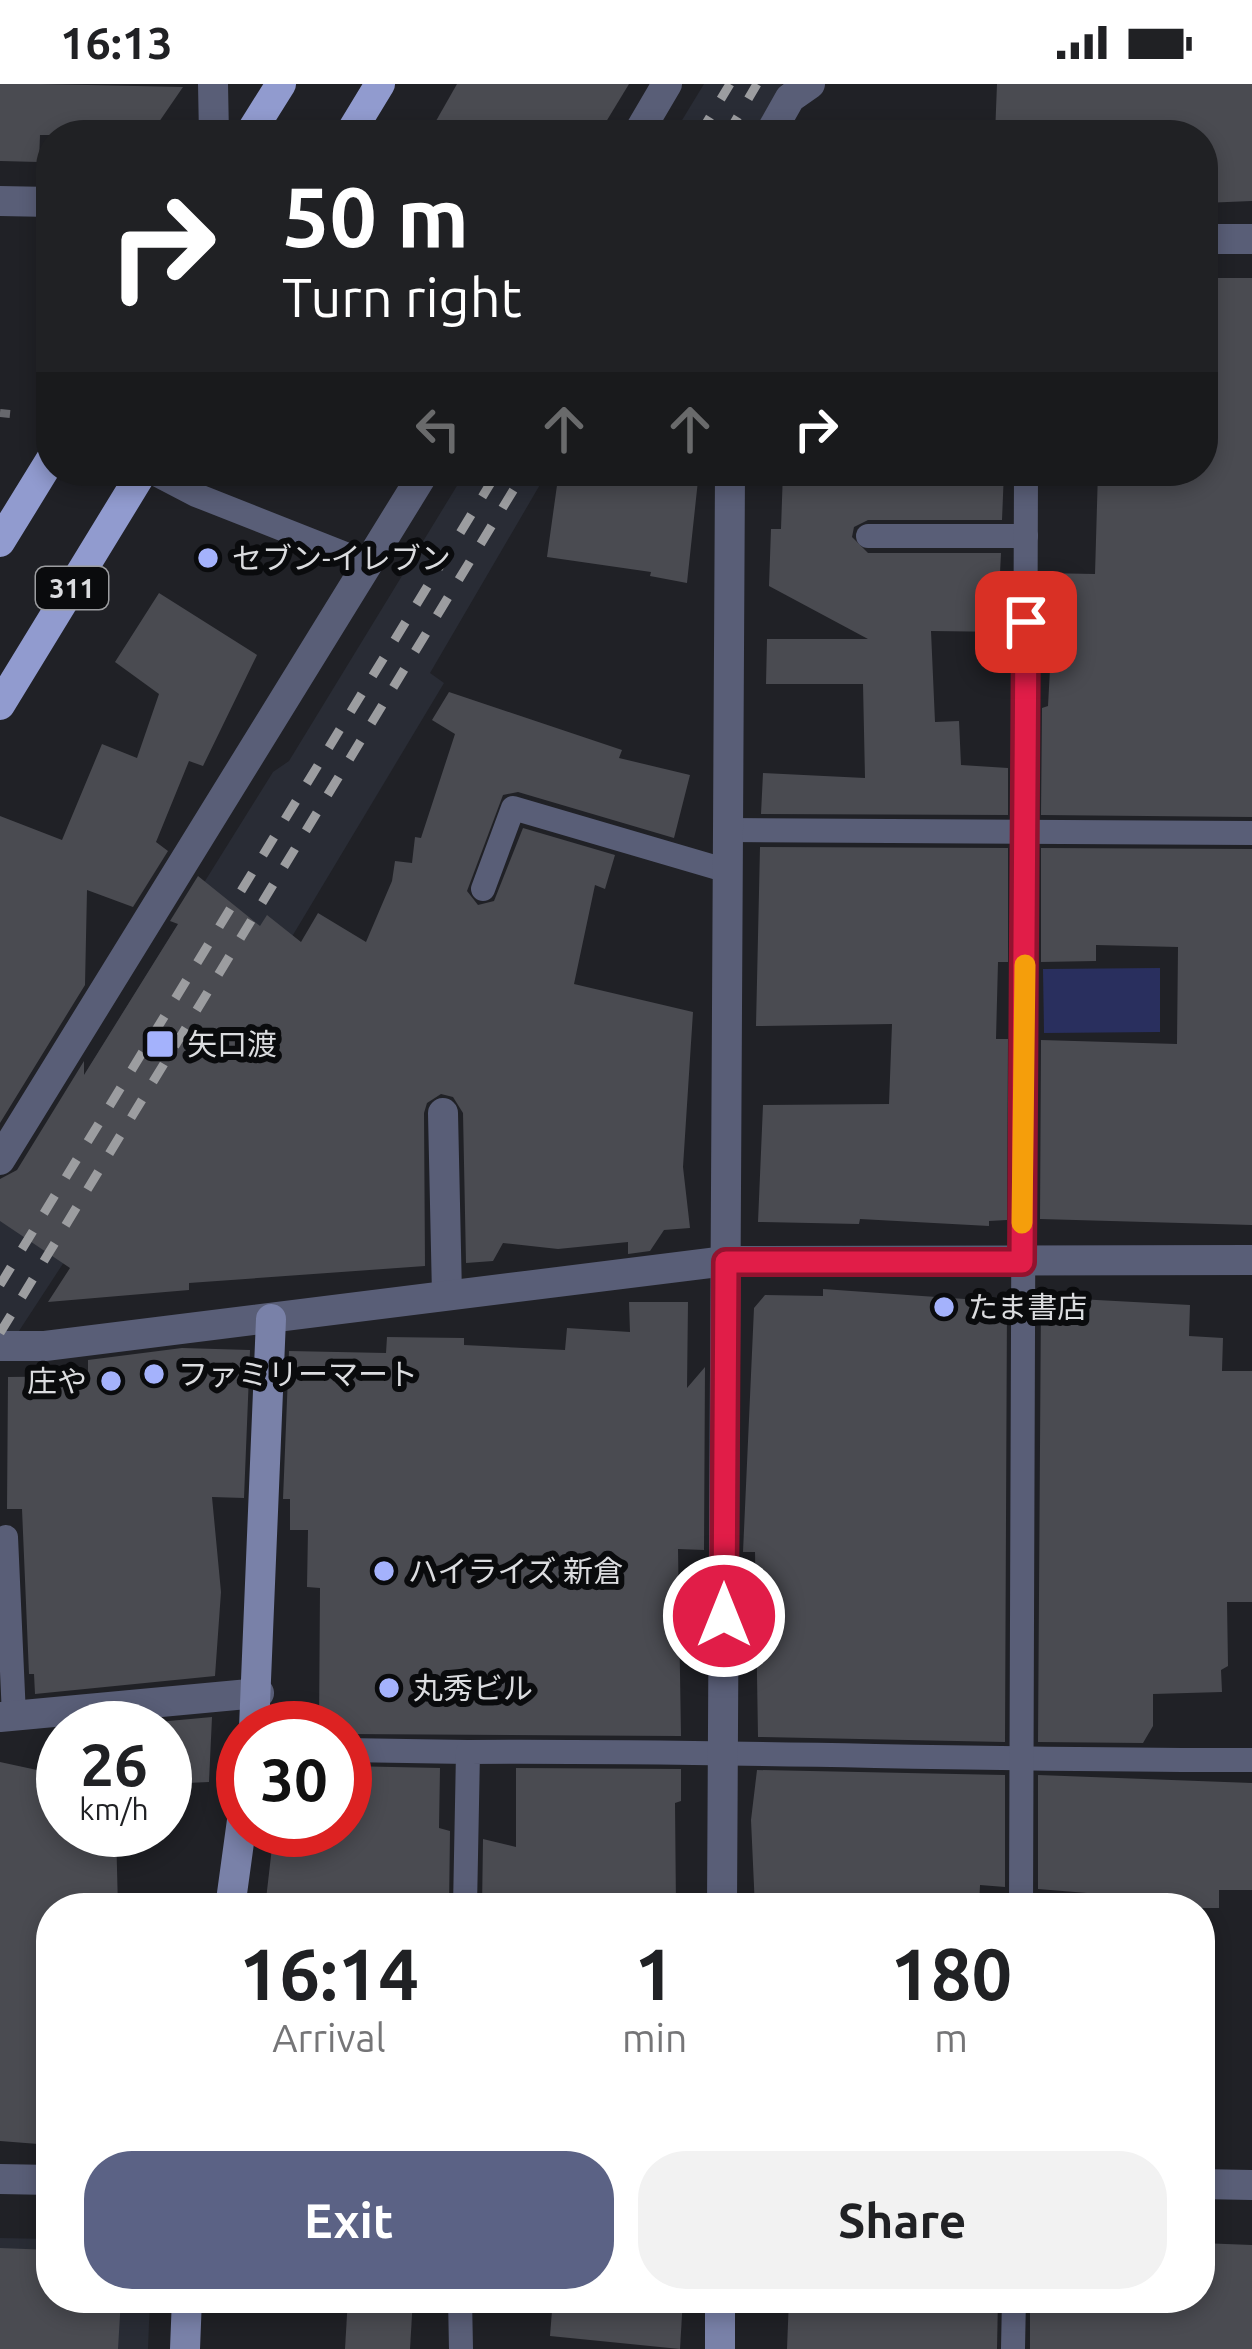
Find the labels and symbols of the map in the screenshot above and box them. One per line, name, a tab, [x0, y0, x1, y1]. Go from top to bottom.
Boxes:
place label: セブン-イレブン	[232, 541, 451, 575]
marker: セブン-イレブン	[195, 545, 221, 571]
road number: 311	[36, 567, 108, 609]
pin	[975, 571, 1077, 673]
place label: 矢口渡	[187, 1027, 277, 1061]
marker: 矢口渡	[144, 1028, 176, 1060]
place label: たま書店	[968, 1290, 1087, 1324]
marker: たま書店	[931, 1294, 957, 1320]
place label: ファミリーマート	[178, 1357, 418, 1391]
marker: ファミリーマート	[141, 1361, 167, 1387]
place label: 庄や	[27, 1364, 87, 1398]
marker: 庄や	[98, 1368, 124, 1394]
position arrow	[661, 1553, 787, 1679]
place label: ハイライズ 新倉	[408, 1554, 623, 1588]
marker: ハイライズ 新倉	[371, 1558, 397, 1584]
place label: 丸秀ビル	[413, 1671, 533, 1705]
marker: 丸秀ビル	[376, 1675, 402, 1701]
speed limit sign: 30	[216, 1701, 372, 1857]

